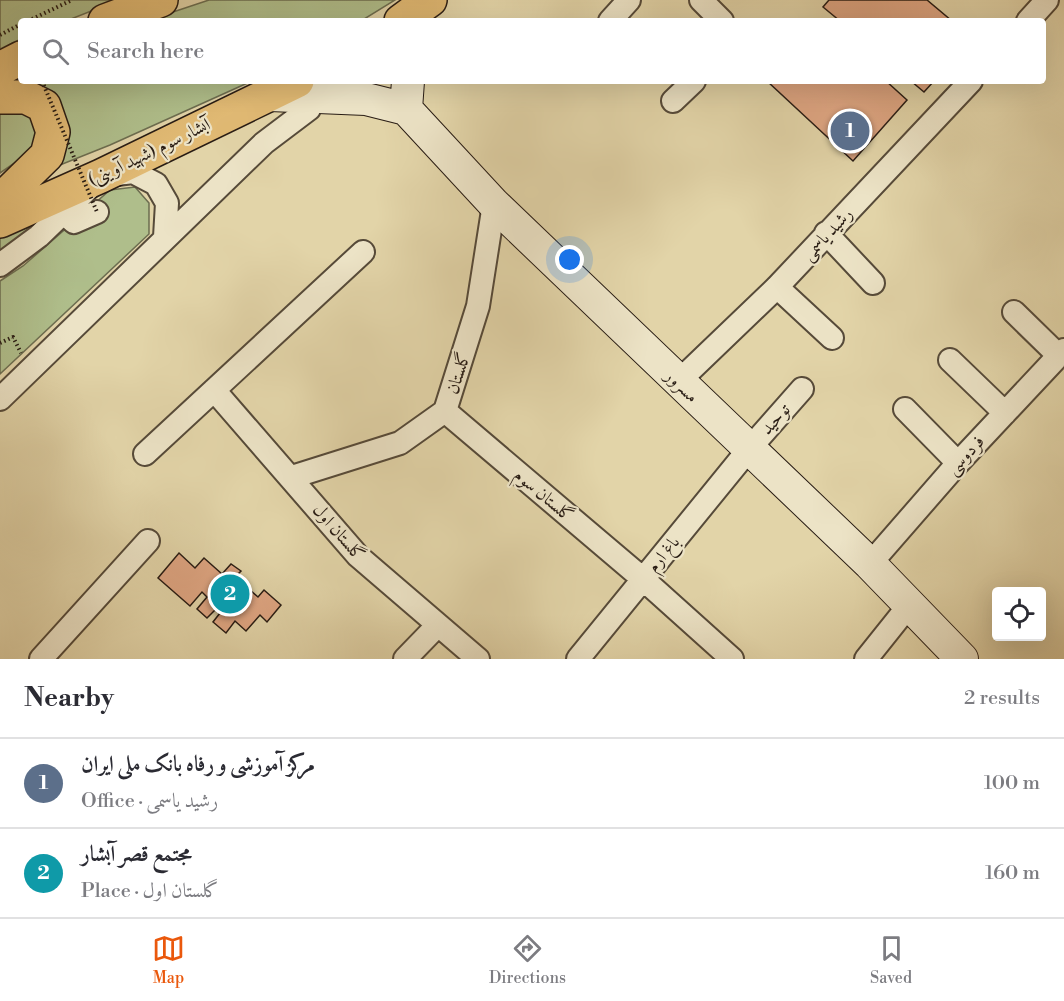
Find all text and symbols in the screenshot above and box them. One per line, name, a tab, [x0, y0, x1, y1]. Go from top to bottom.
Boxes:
search box	[18, 18, 1046, 84]
icon: search	[39, 35, 72, 68]
text: Search here	[87, 38, 204, 65]
pin: 1	[830, 108, 870, 154]
street label: آبشار سوم (شهید آوینی)	[84, 112, 218, 196]
street label: رشید یاسمی	[797, 203, 858, 266]
your location	[555, 245, 584, 274]
street label: گلستان	[441, 349, 476, 397]
street label: مسرور	[658, 363, 703, 408]
street label: توحید	[755, 398, 796, 440]
street label: فردوسی	[941, 431, 990, 481]
street label: گلستان سوم	[506, 464, 578, 530]
street label: گلستان اول	[307, 499, 370, 566]
street label: باغ ارم	[642, 531, 688, 580]
pin: 2	[210, 572, 250, 616]
map controls	[992, 587, 1046, 641]
button: locate	[992, 587, 1046, 641]
text: Nearby	[24, 682, 114, 714]
text: 2 results	[964, 686, 1040, 711]
text: مرکز آموزشی و رفاه بانک ملی ایران	[81, 751, 315, 778]
text: 1	[39, 771, 48, 796]
text: 100 m	[984, 771, 1040, 796]
text: Office · رشید یاسمی	[81, 789, 218, 814]
text: مجتمع قصر آبشار	[81, 841, 192, 868]
text: 2	[37, 861, 50, 886]
text: 160 m	[985, 861, 1040, 886]
text: Place · گلستان اول	[81, 879, 219, 904]
tab: Map	[152, 932, 185, 988]
tab: Directions	[489, 932, 566, 988]
tab: Saved	[870, 932, 912, 988]

